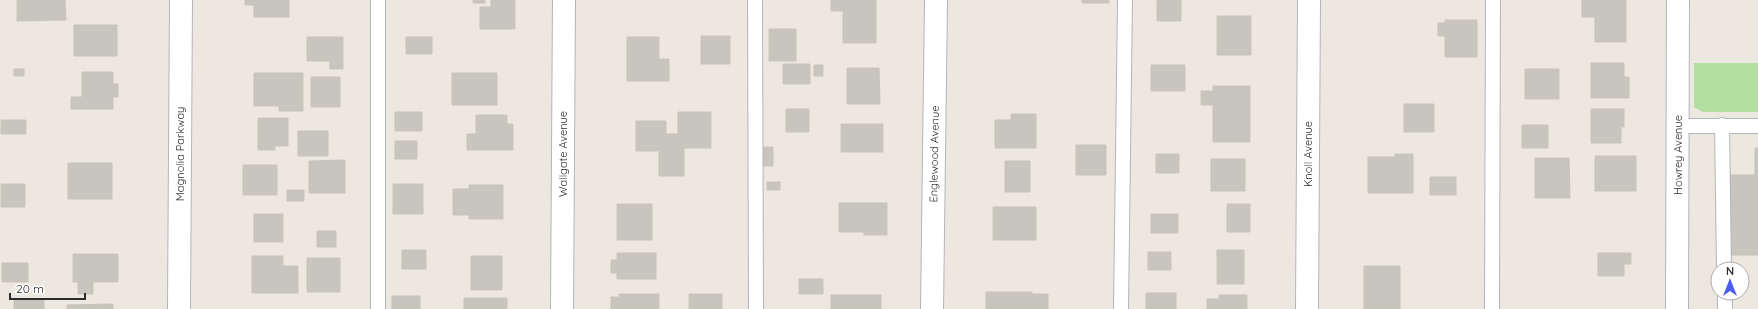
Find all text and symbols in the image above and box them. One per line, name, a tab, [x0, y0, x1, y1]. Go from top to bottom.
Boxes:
street label: Englewood Avenue	[926, 105, 942, 203]
street label: Magnolia Parkway	[173, 107, 187, 201]
street label: Wallgate Avenue	[556, 111, 570, 197]
street label: Howrey Avenue	[1671, 115, 1685, 195]
street label: Knoll Avenue	[1301, 121, 1315, 187]
north arrow	[1710, 261, 1750, 301]
text: N	[1726, 264, 1734, 278]
scale bar	[10, 275, 85, 301]
text: 20 m	[16, 281, 44, 296]

